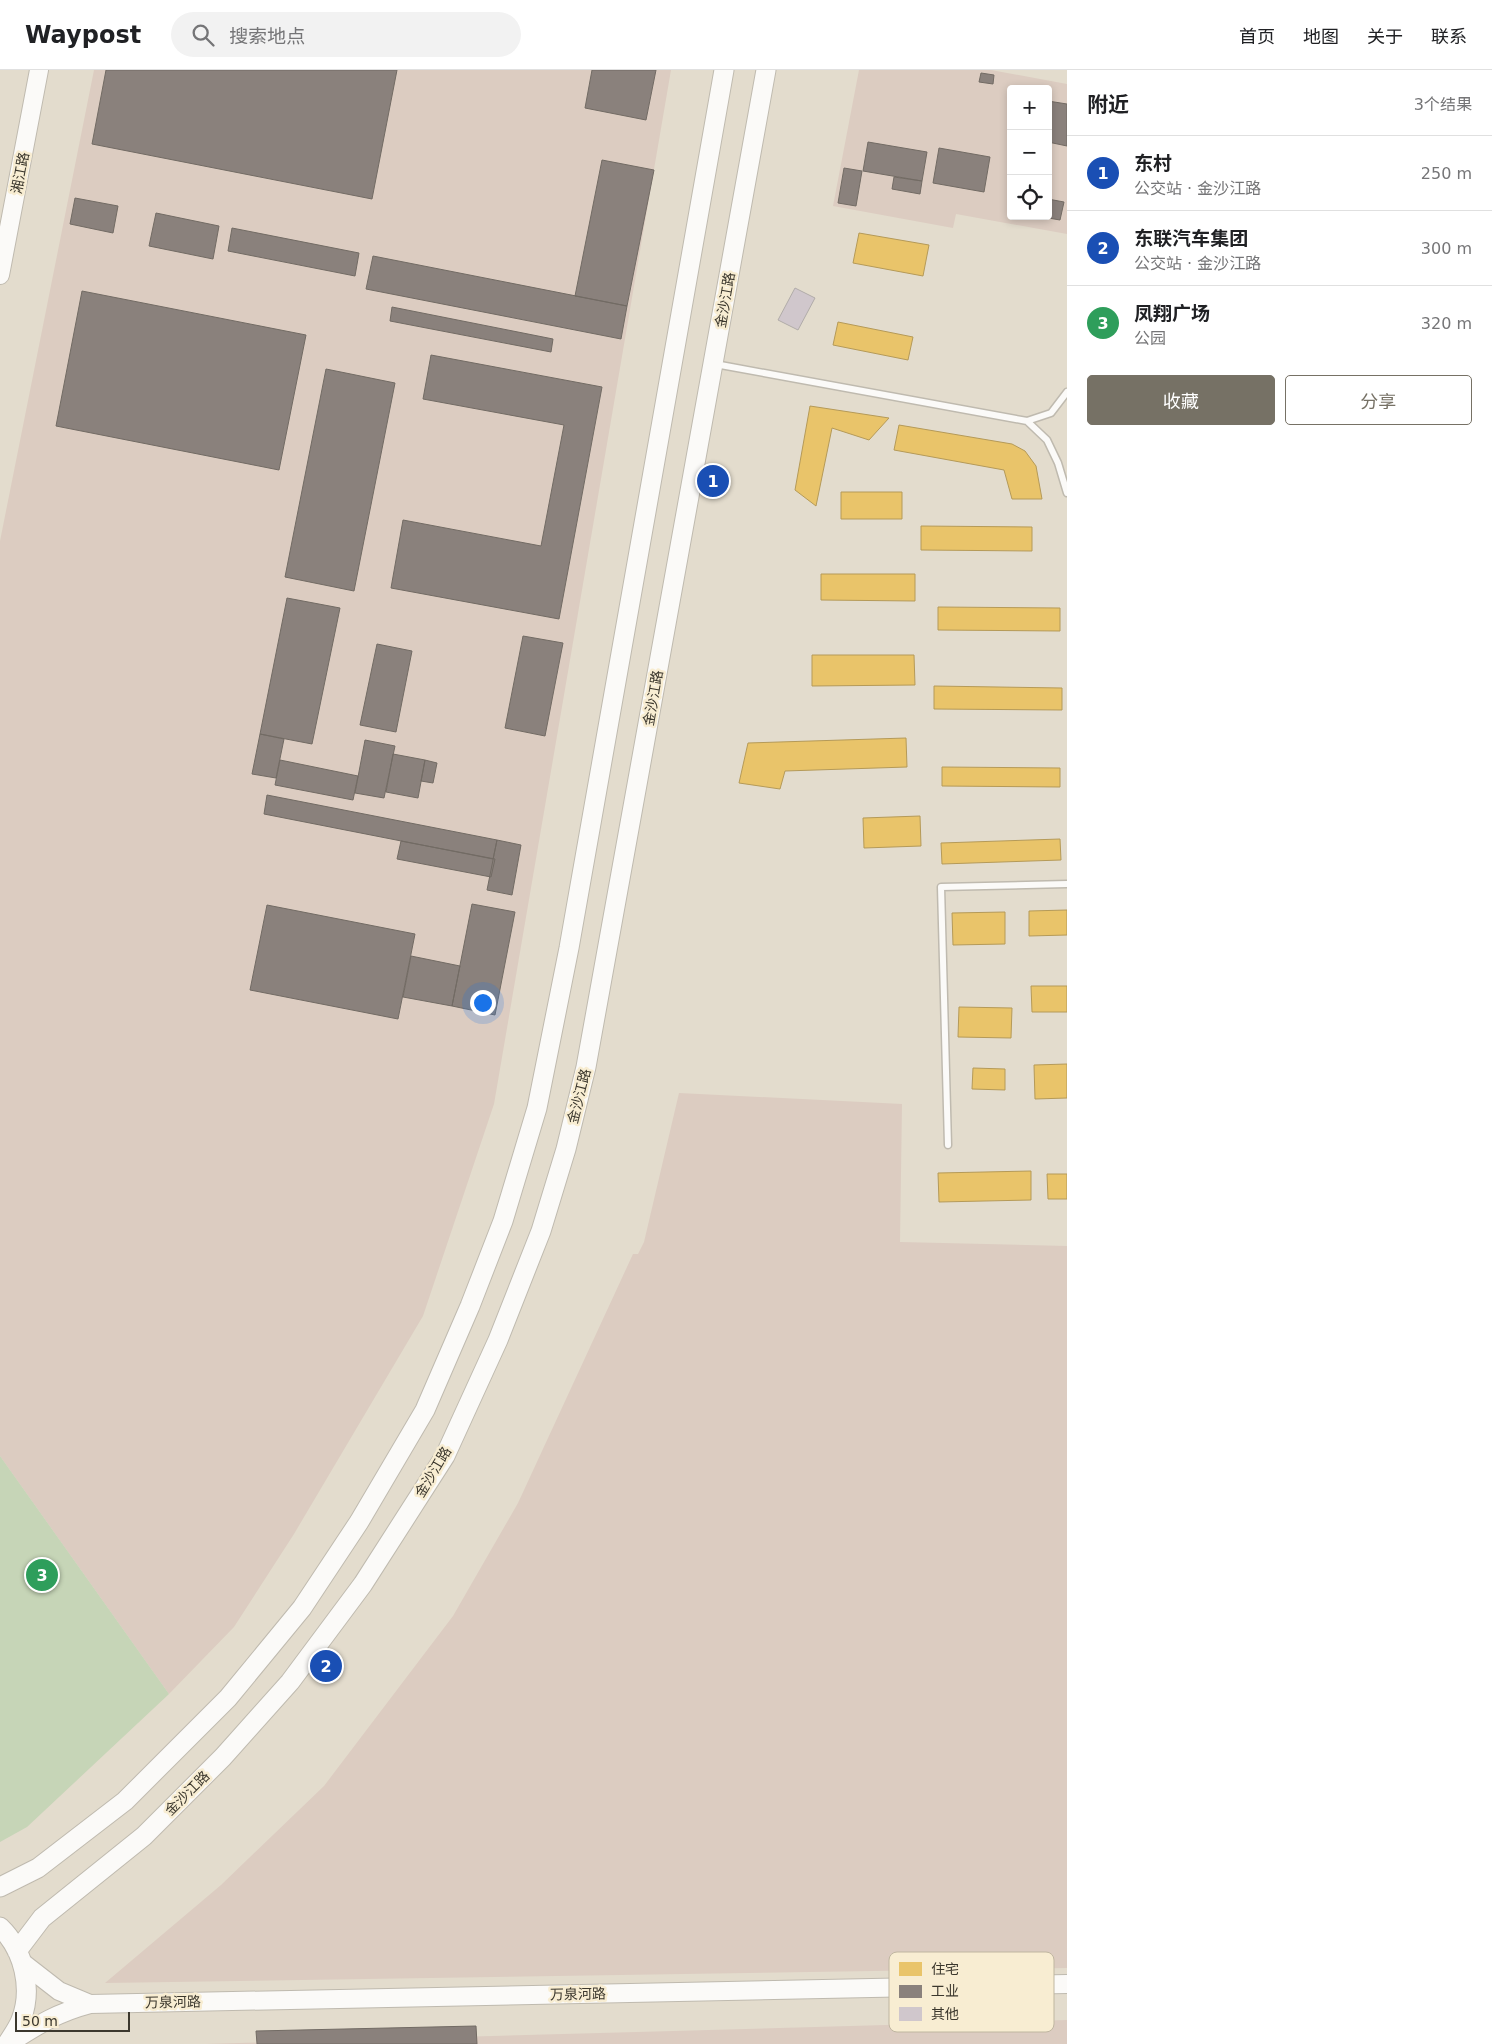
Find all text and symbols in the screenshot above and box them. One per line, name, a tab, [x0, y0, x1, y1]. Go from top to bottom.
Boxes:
search box	[171, 12, 521, 57]
text: Waypost	[25, 21, 141, 49]
icon: search	[189, 21, 217, 49]
text: 搜索地点	[229, 25, 305, 47]
text: 首页	[1239, 26, 1275, 47]
text: 地图	[1303, 26, 1339, 47]
text: 关于	[1367, 26, 1403, 47]
text: 联系	[1431, 26, 1467, 47]
map controls	[1007, 85, 1052, 220]
button: +	[1007, 85, 1052, 130]
text: 附近	[1087, 93, 1129, 117]
text: 3个结果	[1414, 95, 1472, 114]
button: −	[1007, 130, 1052, 175]
street label: 湘江路	[8, 151, 32, 195]
text: 东村	[1134, 152, 1172, 174]
text: 1	[1097, 164, 1109, 183]
text: 250 m	[1421, 164, 1472, 183]
button: locate	[1007, 175, 1052, 220]
text: 公交站 · 金沙江路	[1134, 179, 1261, 198]
text: 东联汽车集团	[1134, 227, 1248, 249]
text: 2	[1097, 239, 1109, 258]
text: 300 m	[1421, 239, 1472, 258]
text: 公交站 · 金沙江路	[1134, 254, 1261, 273]
street label: 金沙江路	[712, 271, 738, 329]
text: 凤翔广场	[1134, 302, 1210, 324]
text: 3	[1097, 314, 1109, 333]
text: 320 m	[1421, 314, 1472, 333]
text: 公园	[1134, 329, 1166, 348]
button: 收藏	[1087, 375, 1275, 425]
button: 分享	[1285, 375, 1472, 425]
pin: 1	[697, 462, 729, 500]
street label: 金沙江路	[640, 669, 666, 727]
your location	[470, 990, 496, 1016]
street label: 金沙江路	[564, 1067, 594, 1125]
street label: 金沙江路	[412, 1444, 454, 1500]
pin: 3	[26, 1556, 58, 1594]
pin: 2	[310, 1647, 342, 1685]
street label: 金沙江路	[162, 1768, 212, 1818]
legend	[889, 1952, 1054, 2032]
text: 住宅	[931, 1961, 959, 1977]
text: 工业	[931, 1983, 959, 1999]
street label: 万泉河路	[550, 1986, 606, 2002]
street label: 万泉河路	[145, 1994, 201, 2010]
text: 其他	[931, 2006, 959, 2022]
scale bar	[15, 2009, 130, 2032]
text: 50 m	[22, 2013, 58, 2029]

